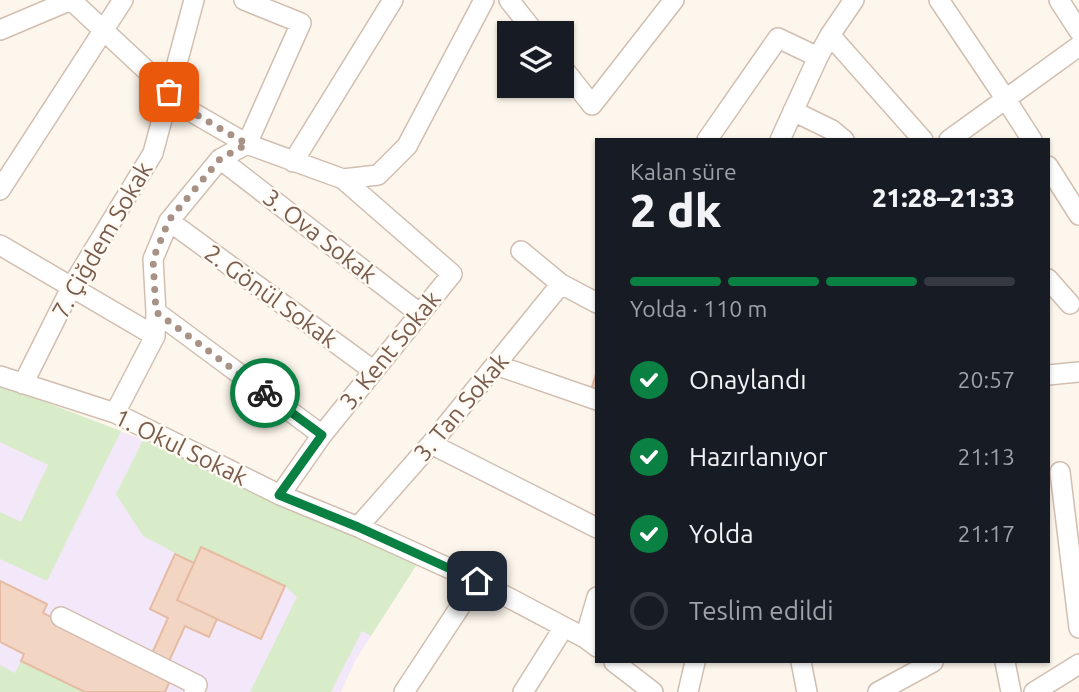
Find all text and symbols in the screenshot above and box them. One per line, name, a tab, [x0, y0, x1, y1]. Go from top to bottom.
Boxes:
map controls	[497, 21, 574, 98]
button: layers	[497, 21, 574, 98]
pin	[139, 62, 199, 122]
icon: bag	[150, 73, 188, 111]
street label: 7. Çiğdem Sokak	[46, 157, 158, 323]
text: Kalan süre	[630, 159, 737, 184]
street label: 3. Ova Sokak	[258, 183, 382, 289]
text: 21:28–21:33	[872, 183, 1015, 212]
text: 2 dk	[630, 184, 721, 236]
street label: 2. Gönül Sokak	[199, 239, 343, 353]
street label: 3. Kent Sokak	[334, 285, 446, 415]
text: Yolda · 110 m	[630, 296, 767, 321]
street label: 3. Tan Sokak	[408, 348, 514, 466]
courier	[230, 358, 300, 428]
icon: check	[630, 361, 668, 399]
text: Onaylandı	[689, 365, 807, 394]
text: 20:57	[957, 367, 1015, 392]
icon: bike	[246, 374, 284, 412]
street label: 1. Okul Sokak	[110, 403, 252, 491]
icon: check	[630, 438, 668, 476]
text: Hazırlanıyor	[689, 442, 828, 471]
text: 21:13	[957, 444, 1015, 469]
icon: check	[630, 515, 668, 553]
text: Yolda	[689, 519, 754, 548]
text: 21:17	[957, 521, 1015, 546]
pin	[447, 551, 507, 611]
icon: home	[458, 562, 496, 600]
text: Teslim edildi	[689, 596, 834, 625]

